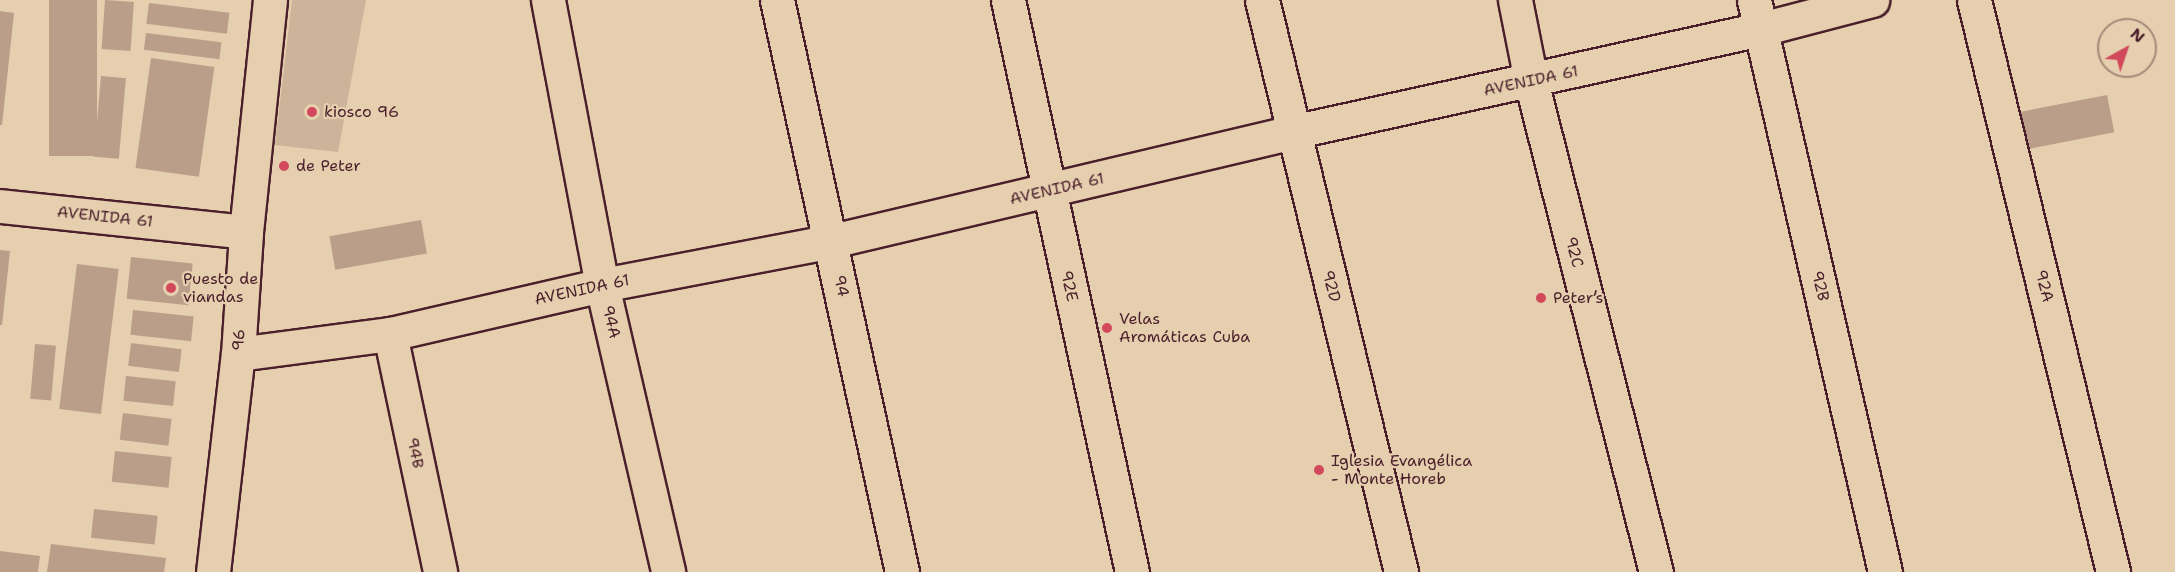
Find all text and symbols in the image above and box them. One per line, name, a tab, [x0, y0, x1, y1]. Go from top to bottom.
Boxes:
north arrow	[2097, 18, 2157, 78]
text: N	[2126, 23, 2149, 47]
street label: AVENIDA 61	[1482, 62, 1580, 100]
place label: kiosco 96	[324, 102, 399, 122]
marker: kiosco 96	[305, 105, 319, 119]
place label: de Peter	[296, 156, 361, 176]
marker: de Peter	[277, 159, 291, 173]
street label: AVENIDA 61	[1008, 169, 1106, 209]
street label: AVENIDA 61	[56, 202, 154, 232]
street label: 92C	[1561, 235, 1587, 269]
street label: 92D	[1318, 268, 1344, 304]
street label: 92A	[2031, 268, 2057, 304]
place label: Puesto de viandas	[183, 269, 258, 307]
street label: 92E	[1056, 269, 1082, 303]
street label: 92B	[1807, 269, 1833, 303]
street label: AVENIDA 61	[533, 271, 631, 309]
street label: 94	[829, 273, 853, 299]
marker: Puesto de viandas	[164, 281, 178, 295]
place label: Peter’s	[1553, 288, 1603, 308]
marker: Peter’s	[1534, 291, 1548, 305]
street label: 94A	[598, 304, 624, 340]
place label: Velas Aromáticas Cuba	[1119, 309, 1250, 347]
marker: Velas Aromáticas Cuba	[1100, 321, 1114, 335]
street label: 96	[229, 328, 249, 352]
street label: 94B	[402, 436, 428, 470]
place label: Iglesia Evangélica - Monte Horeb	[1331, 451, 1472, 489]
marker: Iglesia Evangélica - Monte Horeb	[1312, 463, 1326, 477]

